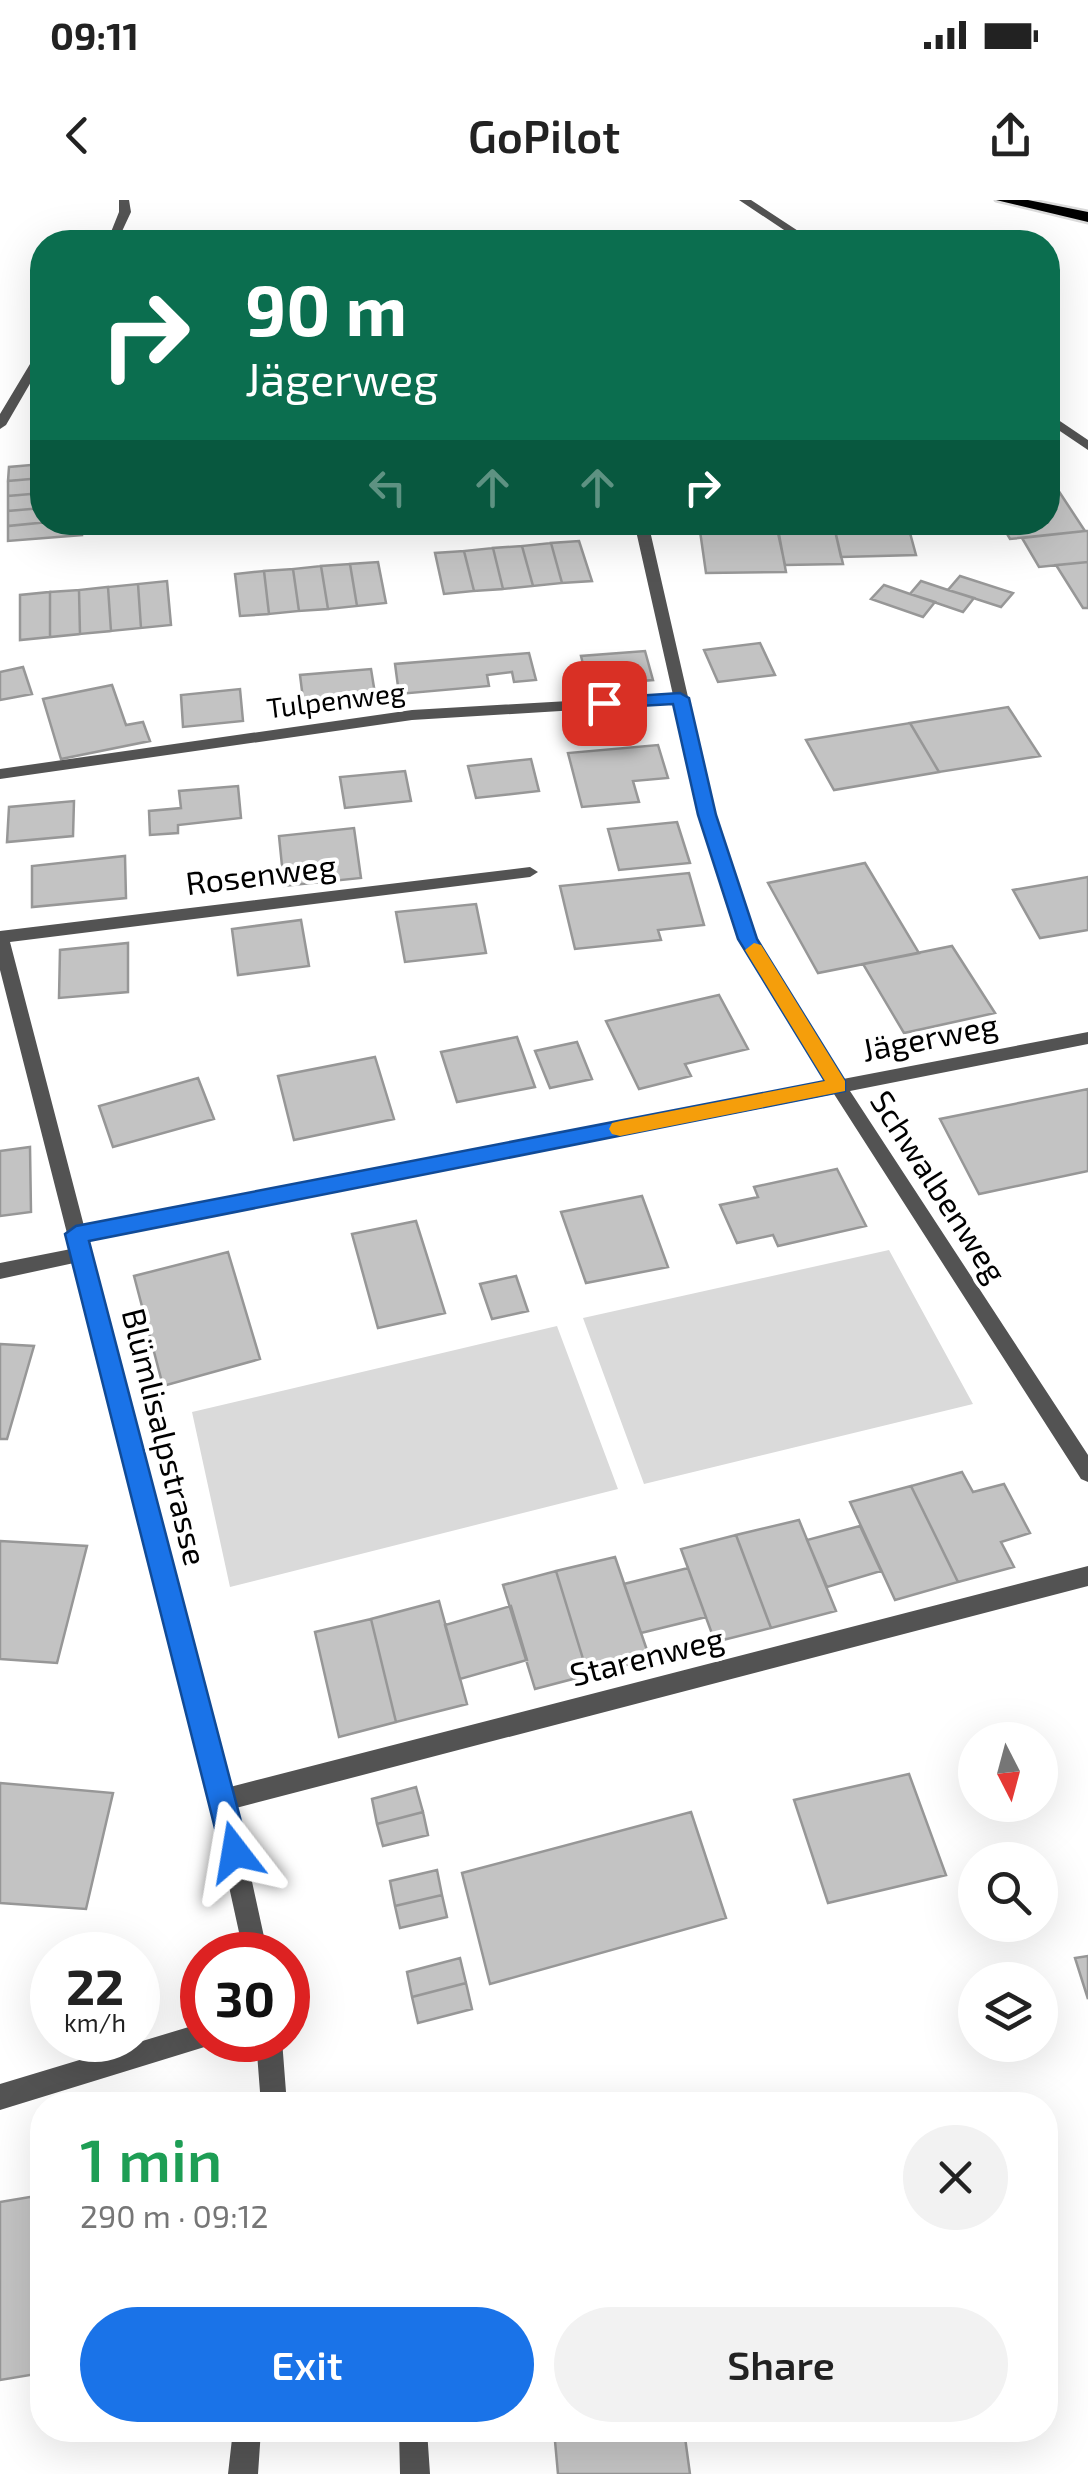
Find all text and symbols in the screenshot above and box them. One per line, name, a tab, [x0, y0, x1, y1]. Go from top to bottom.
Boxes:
text: 09:11	[50, 12, 139, 58]
icon: back	[50, 108, 105, 163]
text: GoPilot	[468, 108, 620, 162]
icon: share	[983, 108, 1038, 163]
text: 90 m	[245, 266, 407, 350]
icon: right	[80, 270, 210, 400]
text: Jägerweg	[245, 351, 438, 405]
icon: left	[360, 460, 415, 515]
icon: ahead	[465, 460, 520, 515]
icon: ahead	[570, 460, 625, 515]
icon: right	[675, 460, 730, 515]
pin	[562, 661, 647, 746]
street label: Tulpenweg	[265, 674, 407, 724]
icon: arrive	[577, 676, 632, 731]
street label: Rosenweg	[183, 845, 338, 901]
street label: Jägerweg	[858, 1004, 1001, 1068]
street label: Schwalbenweg	[864, 1083, 1016, 1289]
street label: Blümlisalpstrasse	[116, 1304, 216, 1569]
street label: Starenweg	[566, 1618, 727, 1692]
north arrow	[958, 1722, 1058, 1822]
map controls	[958, 1722, 1058, 2062]
position arrow	[183, 1800, 287, 1904]
button: search	[958, 1842, 1058, 1942]
speed limit sign: 30	[180, 1932, 310, 2062]
text: 22	[66, 1955, 124, 2015]
button: layers	[958, 1962, 1058, 2062]
text: km/h	[64, 2007, 126, 2037]
text: 1 min	[80, 2122, 222, 2194]
button: close	[903, 2125, 1008, 2230]
text: 290 m · 09:12	[80, 2196, 268, 2234]
button: Exit	[80, 2307, 534, 2422]
button: Share	[554, 2307, 1008, 2422]

